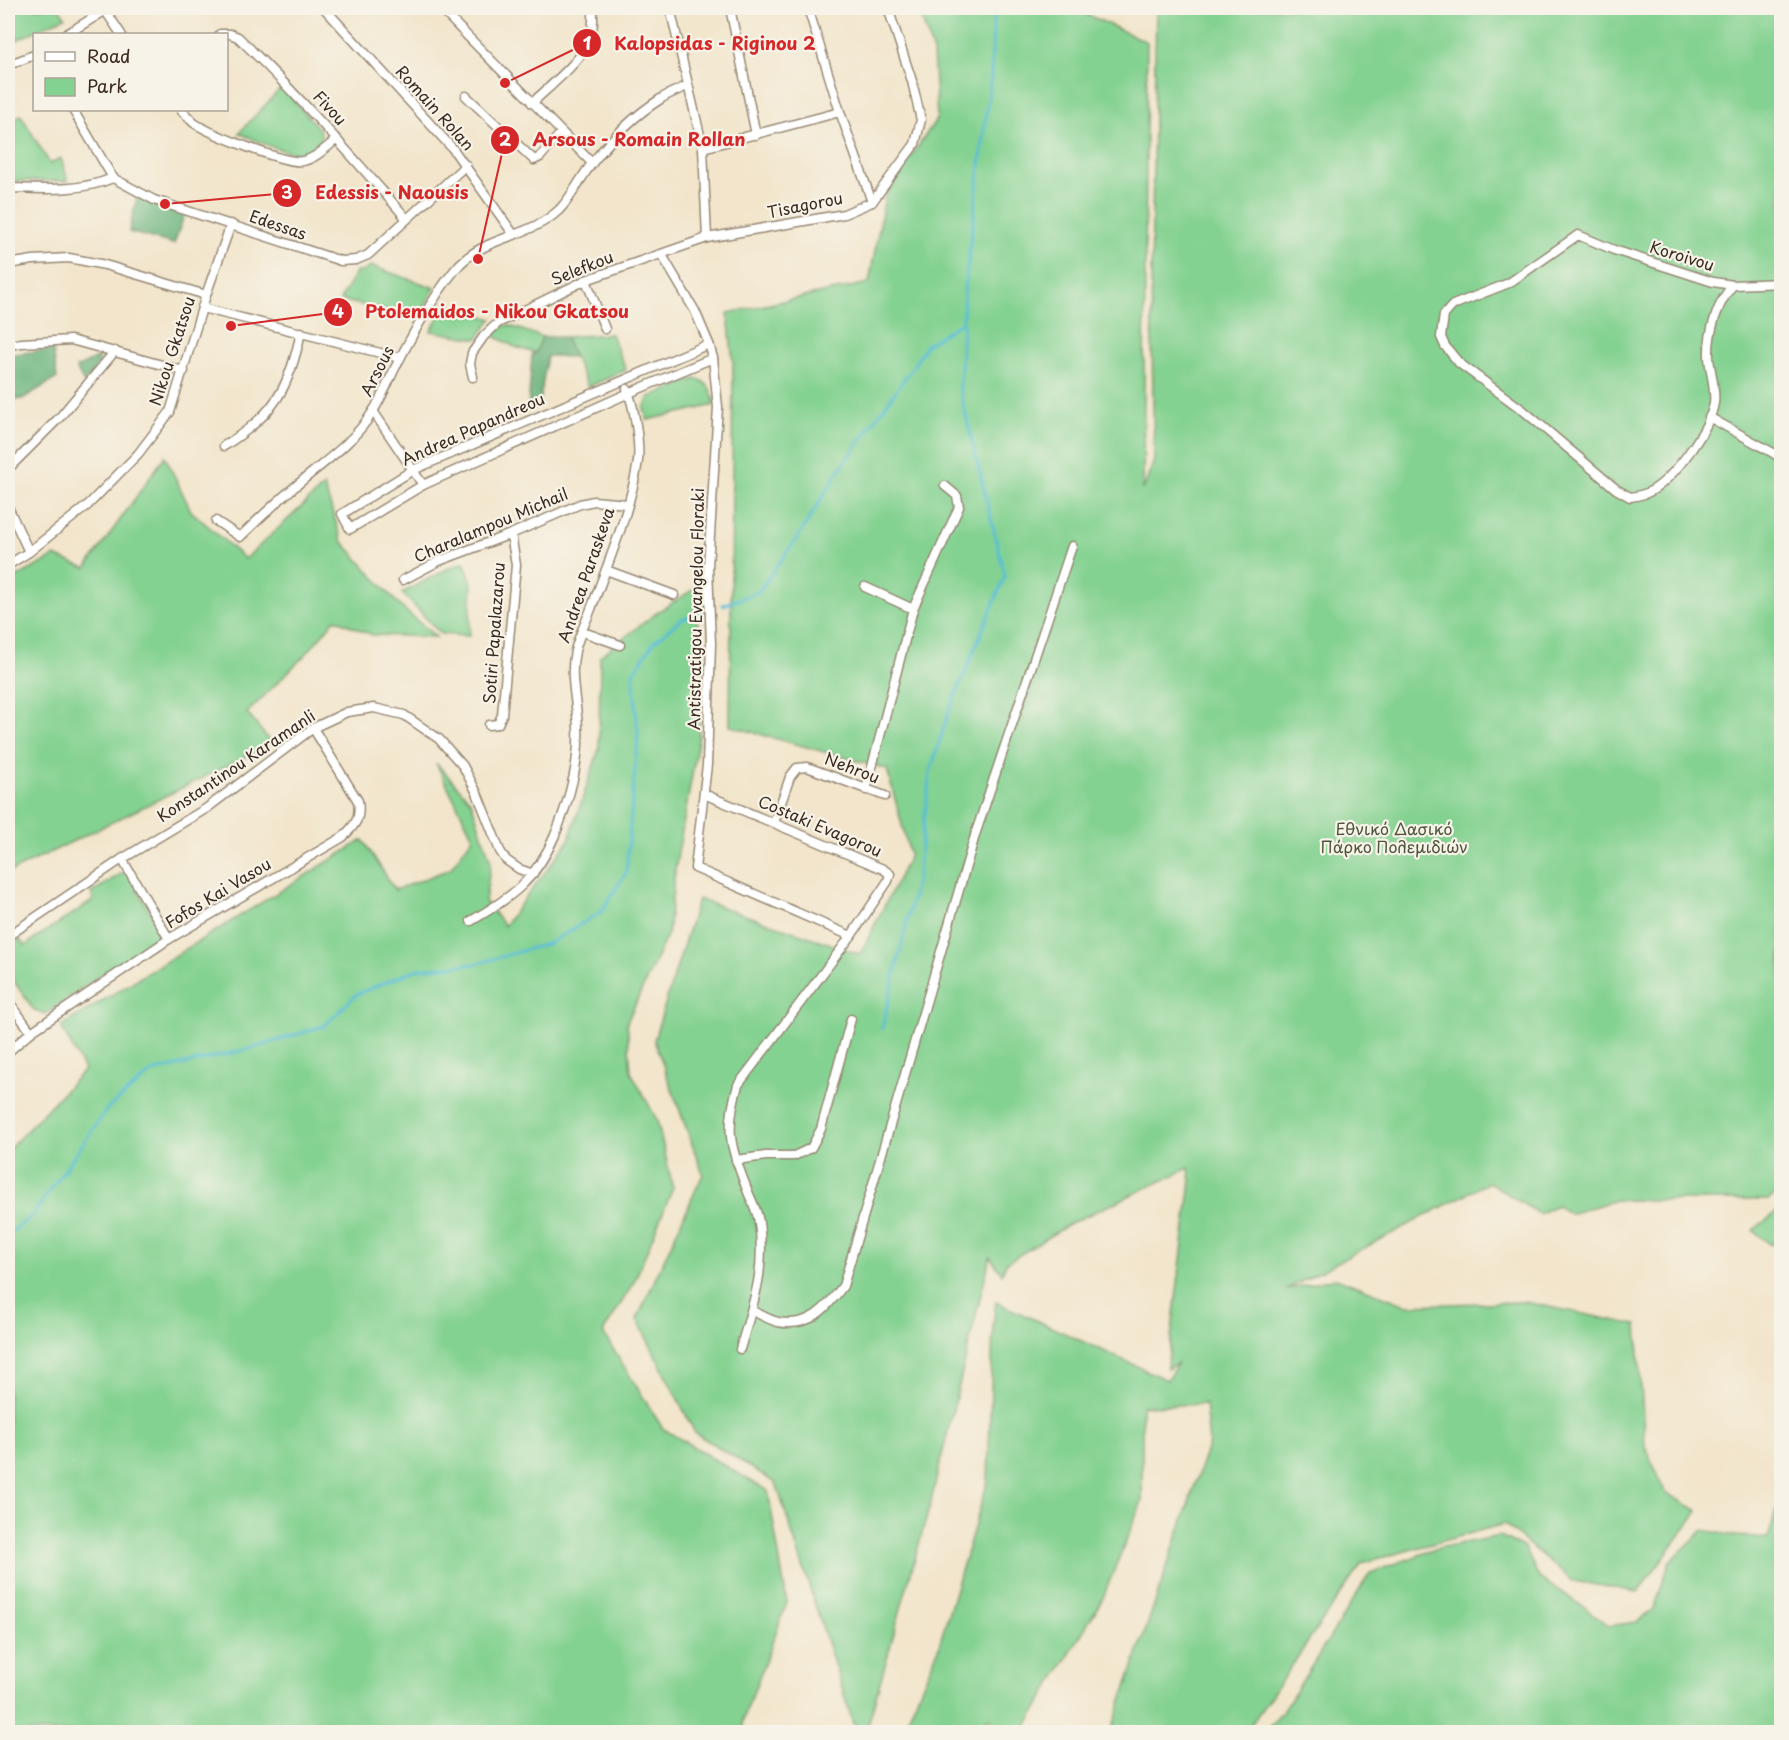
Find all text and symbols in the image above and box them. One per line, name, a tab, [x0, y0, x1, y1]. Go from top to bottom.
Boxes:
callout: Kalopsidas - Riginou 2	[572, 25, 828, 61]
text: 1	[583, 29, 592, 56]
text: Kalopsidas - Riginou 2	[614, 29, 816, 56]
legend	[33, 33, 228, 111]
text: Road	[87, 42, 131, 69]
street label: Romain Rolan	[391, 59, 481, 155]
text: Park	[87, 72, 127, 99]
street label: Fivou	[308, 85, 353, 130]
callout: Arsous - Romain Rollan	[490, 122, 757, 158]
text: 2	[499, 125, 512, 152]
text: Arsous - Romain Rollan	[532, 125, 746, 152]
callout: Edessis - Naousis	[272, 175, 481, 211]
text: 3	[281, 178, 293, 205]
text: Edessis - Naousis	[315, 178, 469, 205]
street label: Tisagorou	[765, 185, 845, 223]
street label: Edessas	[247, 203, 310, 245]
street label: Koroivou	[1647, 234, 1718, 276]
street label: Selefkou	[547, 244, 617, 290]
street label: Nikou Gkatsou	[142, 293, 200, 409]
callout: Ptolemaidos - Nikou Gkatsou	[323, 294, 642, 330]
text: 4	[332, 297, 344, 324]
text: Ptolemaidos - Nikou Gkatsou	[365, 297, 629, 324]
street label: Arsous	[353, 341, 399, 400]
street label: Andrea Papandreou	[397, 386, 548, 471]
street label: Charalampou Michail	[410, 481, 572, 567]
street label: Antistratigou Evangelou Floraki	[681, 488, 709, 730]
street label: Andrea Paraskeva	[551, 503, 620, 646]
street label: Sotiri Papalazarou	[476, 561, 510, 705]
street label: Konstantinou Karamanli	[151, 703, 319, 827]
street label: Nehrou	[821, 746, 883, 789]
street label: Costaki Evagorou	[755, 788, 886, 862]
park label: Εθνικό Δασικό Πάρκο Πολεμιδιών	[1320, 816, 1468, 858]
street label: Fofos Kai Vasou	[160, 851, 275, 933]

